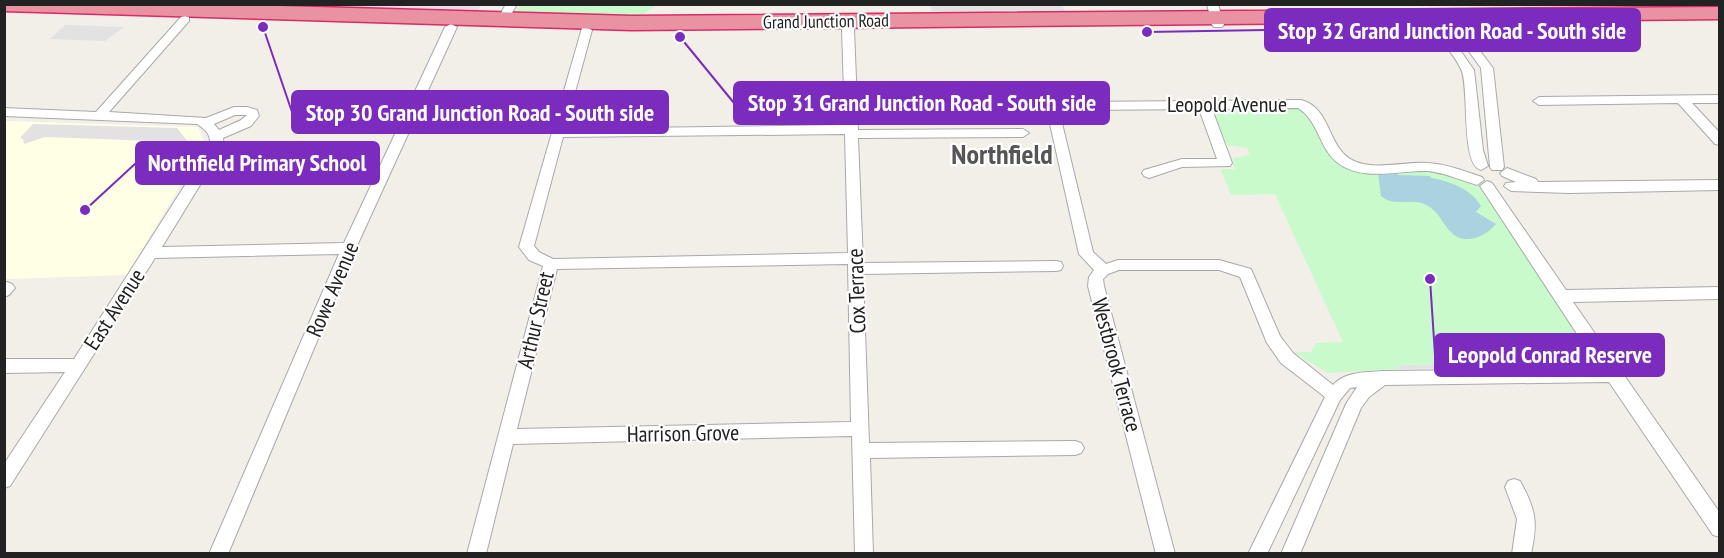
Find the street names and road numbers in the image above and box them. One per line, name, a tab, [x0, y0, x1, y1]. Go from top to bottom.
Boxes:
street label: Grand Junction Road	[763, 8, 889, 34]
street label: Leopold Avenue	[1167, 90, 1287, 118]
street label: Rowe Avenue	[299, 237, 365, 341]
street label: Cox Terrace	[841, 248, 871, 334]
street label: East Avenue	[77, 263, 151, 355]
street label: Arthur Street	[510, 269, 560, 371]
street label: Westbrook Terrace	[1086, 295, 1148, 435]
street label: Harrison Grove	[627, 418, 739, 448]

